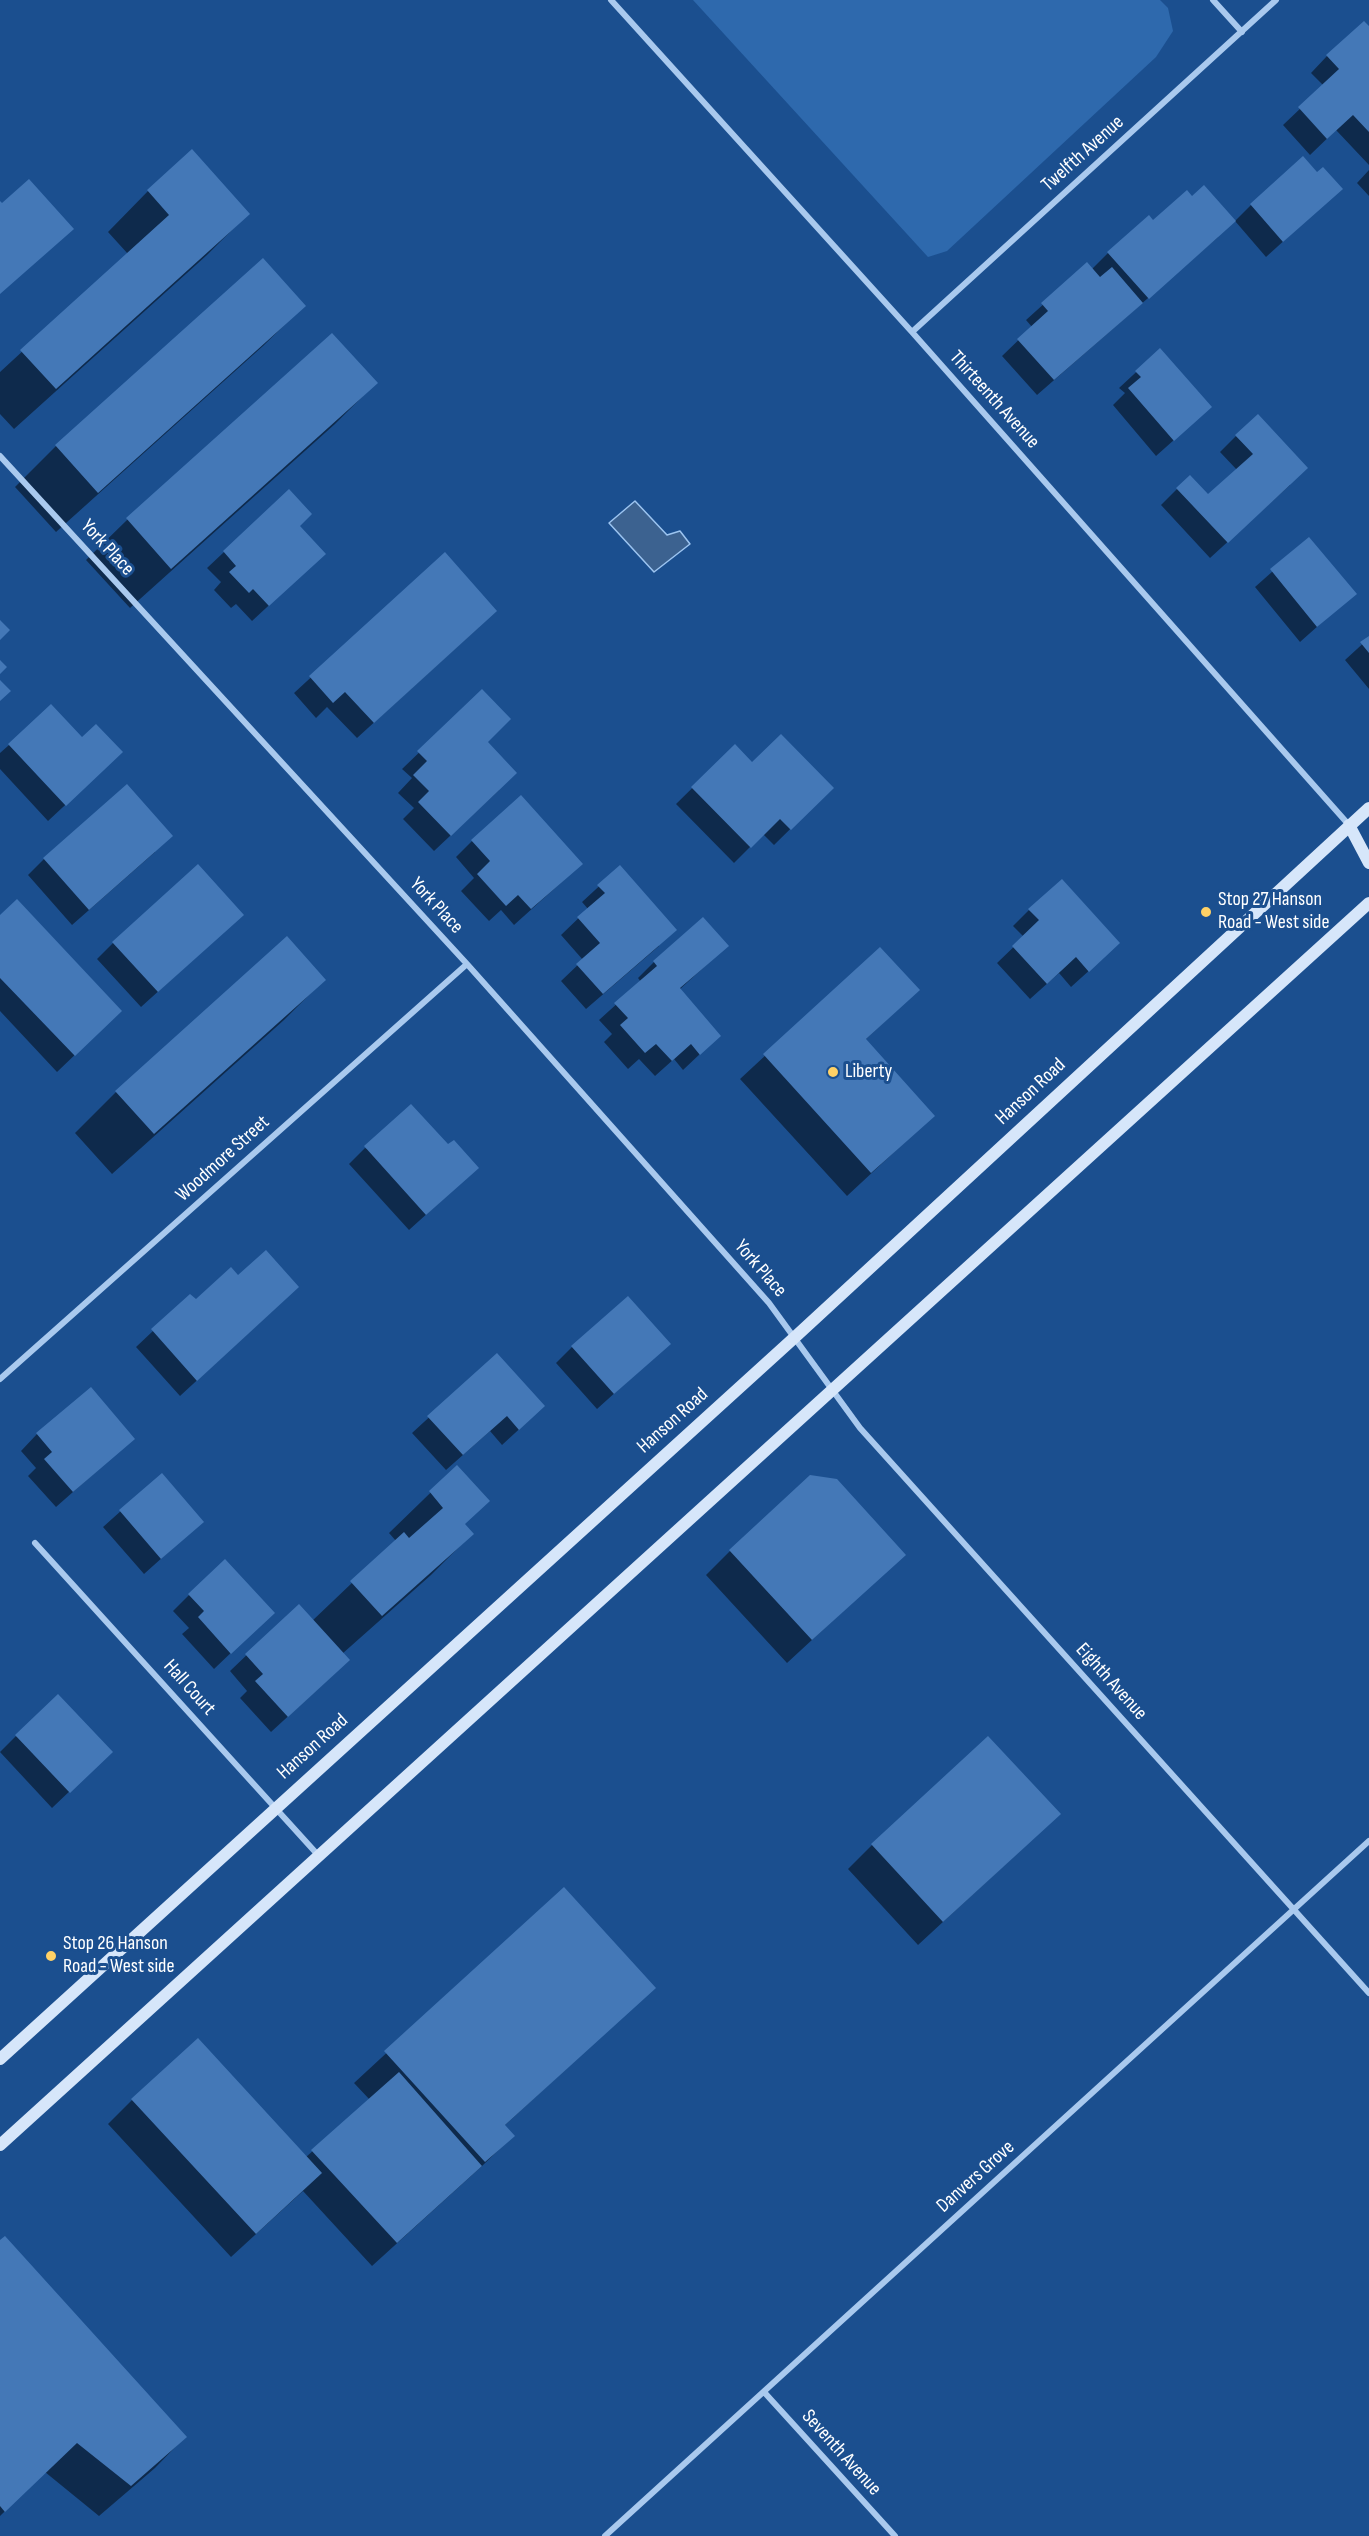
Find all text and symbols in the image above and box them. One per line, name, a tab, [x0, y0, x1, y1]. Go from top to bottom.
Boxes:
street label: Twelfth Avenue	[1037, 111, 1129, 197]
street label: Thirteenth Avenue	[944, 346, 1044, 454]
street label: York Place	[75, 515, 139, 581]
street label: York Place	[404, 873, 468, 939]
place label: Stop 27 Hanson Road - West side	[1218, 888, 1329, 935]
marker: Stop 27 Hanson Road - West side	[1199, 905, 1213, 919]
street label: Hanson Road	[991, 1054, 1071, 1130]
place label: Liberty	[845, 1060, 892, 1084]
marker: Liberty	[826, 1065, 840, 1079]
street label: Woodmore Street	[171, 1111, 275, 1207]
street label: York Place	[729, 1235, 791, 1303]
street label: Hanson Road	[633, 1383, 713, 1459]
street label: Eighth Avenue	[1070, 1639, 1152, 1725]
street label: Hall Court	[158, 1655, 220, 1721]
street label: Hanson Road	[273, 1709, 353, 1785]
place label: Stop 26 Hanson Road - West side	[63, 1932, 174, 1979]
marker: Stop 26 Hanson Road - West side	[44, 1949, 58, 1963]
street label: Danvers Grove	[932, 2136, 1020, 2218]
street label: Seventh Avenue	[796, 2405, 886, 2501]

